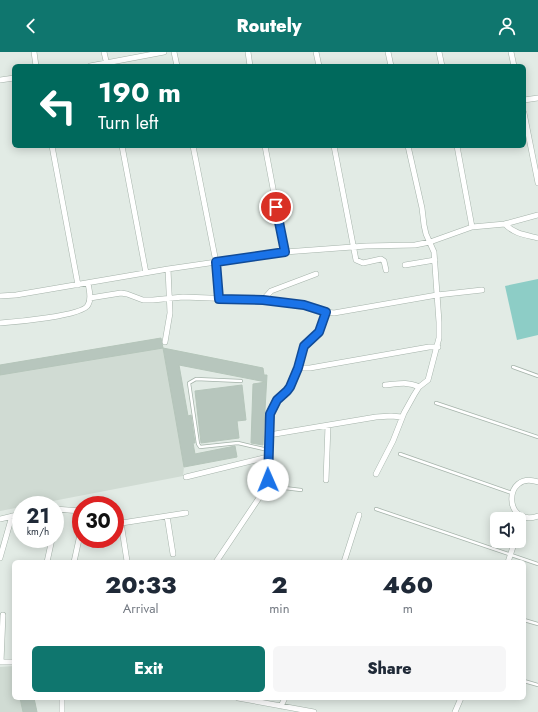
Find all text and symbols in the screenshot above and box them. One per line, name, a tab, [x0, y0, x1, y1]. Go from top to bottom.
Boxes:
text: Routely	[236, 13, 302, 39]
icon: back	[20, 15, 42, 37]
icon: person	[496, 15, 518, 37]
text: 190 m	[98, 72, 181, 113]
icon: left	[32, 80, 84, 132]
text: Turn left	[98, 110, 158, 136]
pin	[259, 190, 293, 224]
icon: arrive	[265, 196, 287, 218]
position arrow	[247, 459, 289, 501]
speed limit sign: 30	[72, 496, 124, 548]
text: 21	[26, 502, 50, 531]
map controls	[490, 512, 526, 548]
button: sound	[490, 512, 526, 548]
text: km/h	[27, 524, 49, 539]
text: 20:33	[105, 567, 176, 602]
text: 2	[271, 567, 288, 602]
text: 460	[382, 567, 433, 602]
text: Arrival	[123, 599, 159, 618]
text: min	[269, 599, 290, 618]
text: m	[403, 599, 413, 618]
button: Exit	[32, 646, 265, 692]
button: Share	[273, 646, 506, 692]

